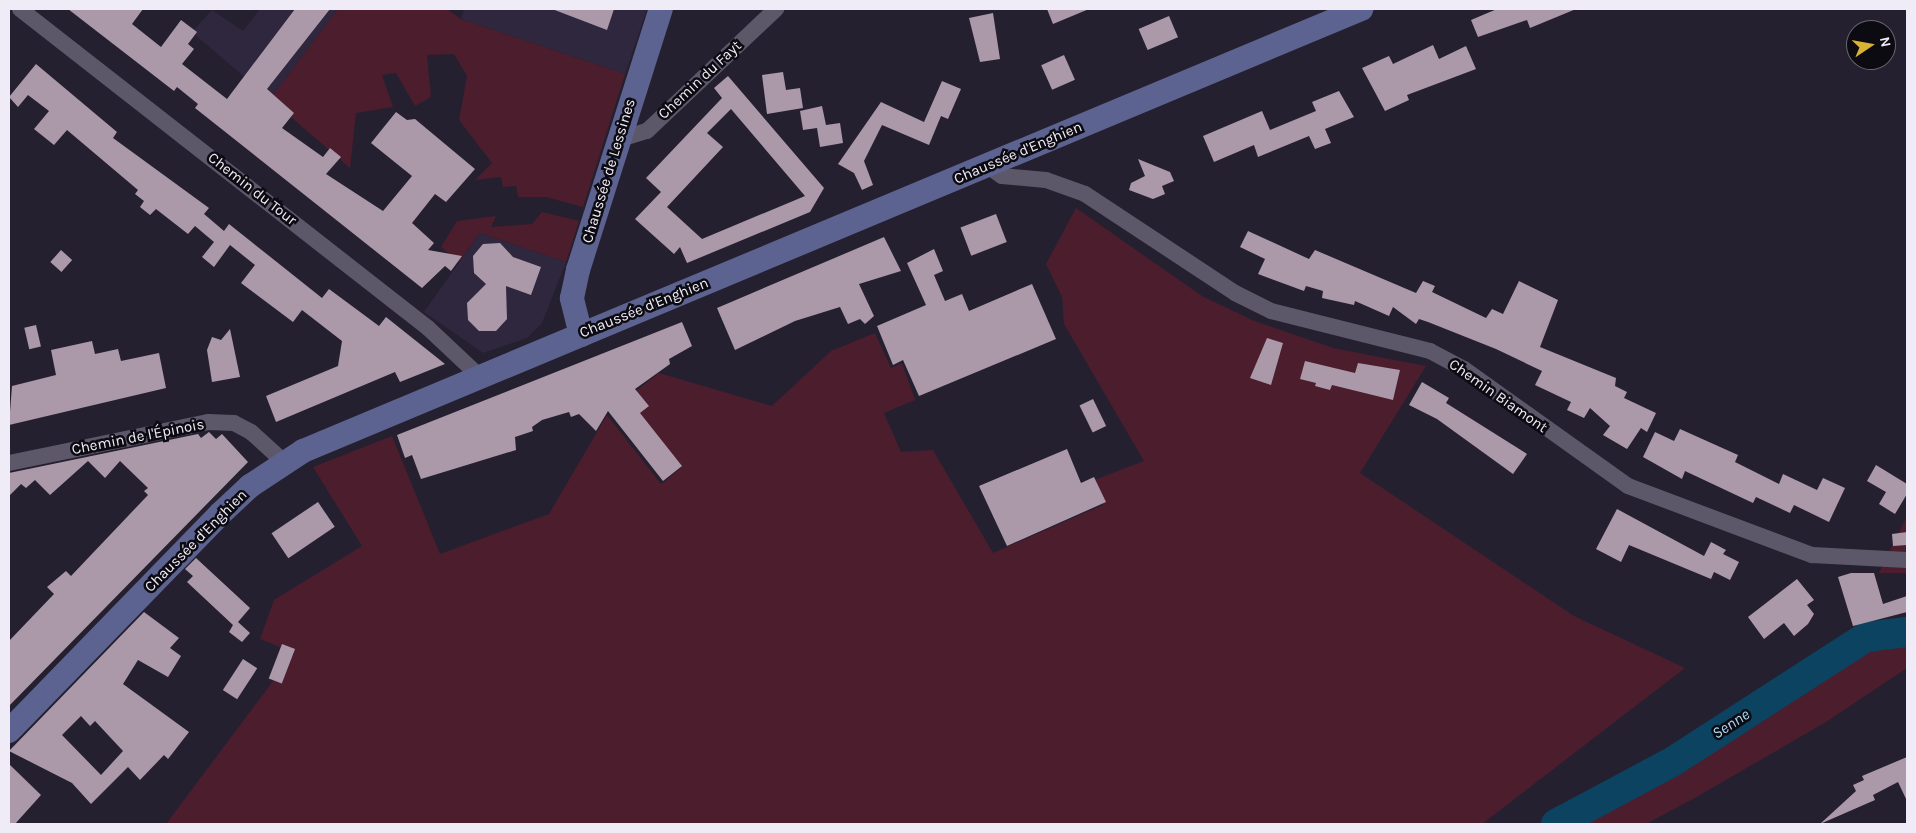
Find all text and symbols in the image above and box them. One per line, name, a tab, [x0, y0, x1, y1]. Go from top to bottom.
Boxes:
north arrow	[1846, 20, 1896, 70]
text: N	[1876, 35, 1895, 49]
street label: Chemin du Fayt	[655, 37, 745, 123]
street label: Chaussée de Lessines	[578, 97, 640, 245]
street label: Chaussée d'Enghien	[951, 118, 1085, 188]
street label: Chemin du Tour	[204, 149, 300, 229]
street label: Chaussée d'Enghien	[577, 274, 711, 342]
street label: Chemin Biamont	[1445, 355, 1551, 437]
street label: Chemin de l'Épinois	[70, 415, 206, 459]
street label: Chaussée d'Enghien	[141, 486, 251, 596]
water label: Senne	[1709, 705, 1753, 743]

